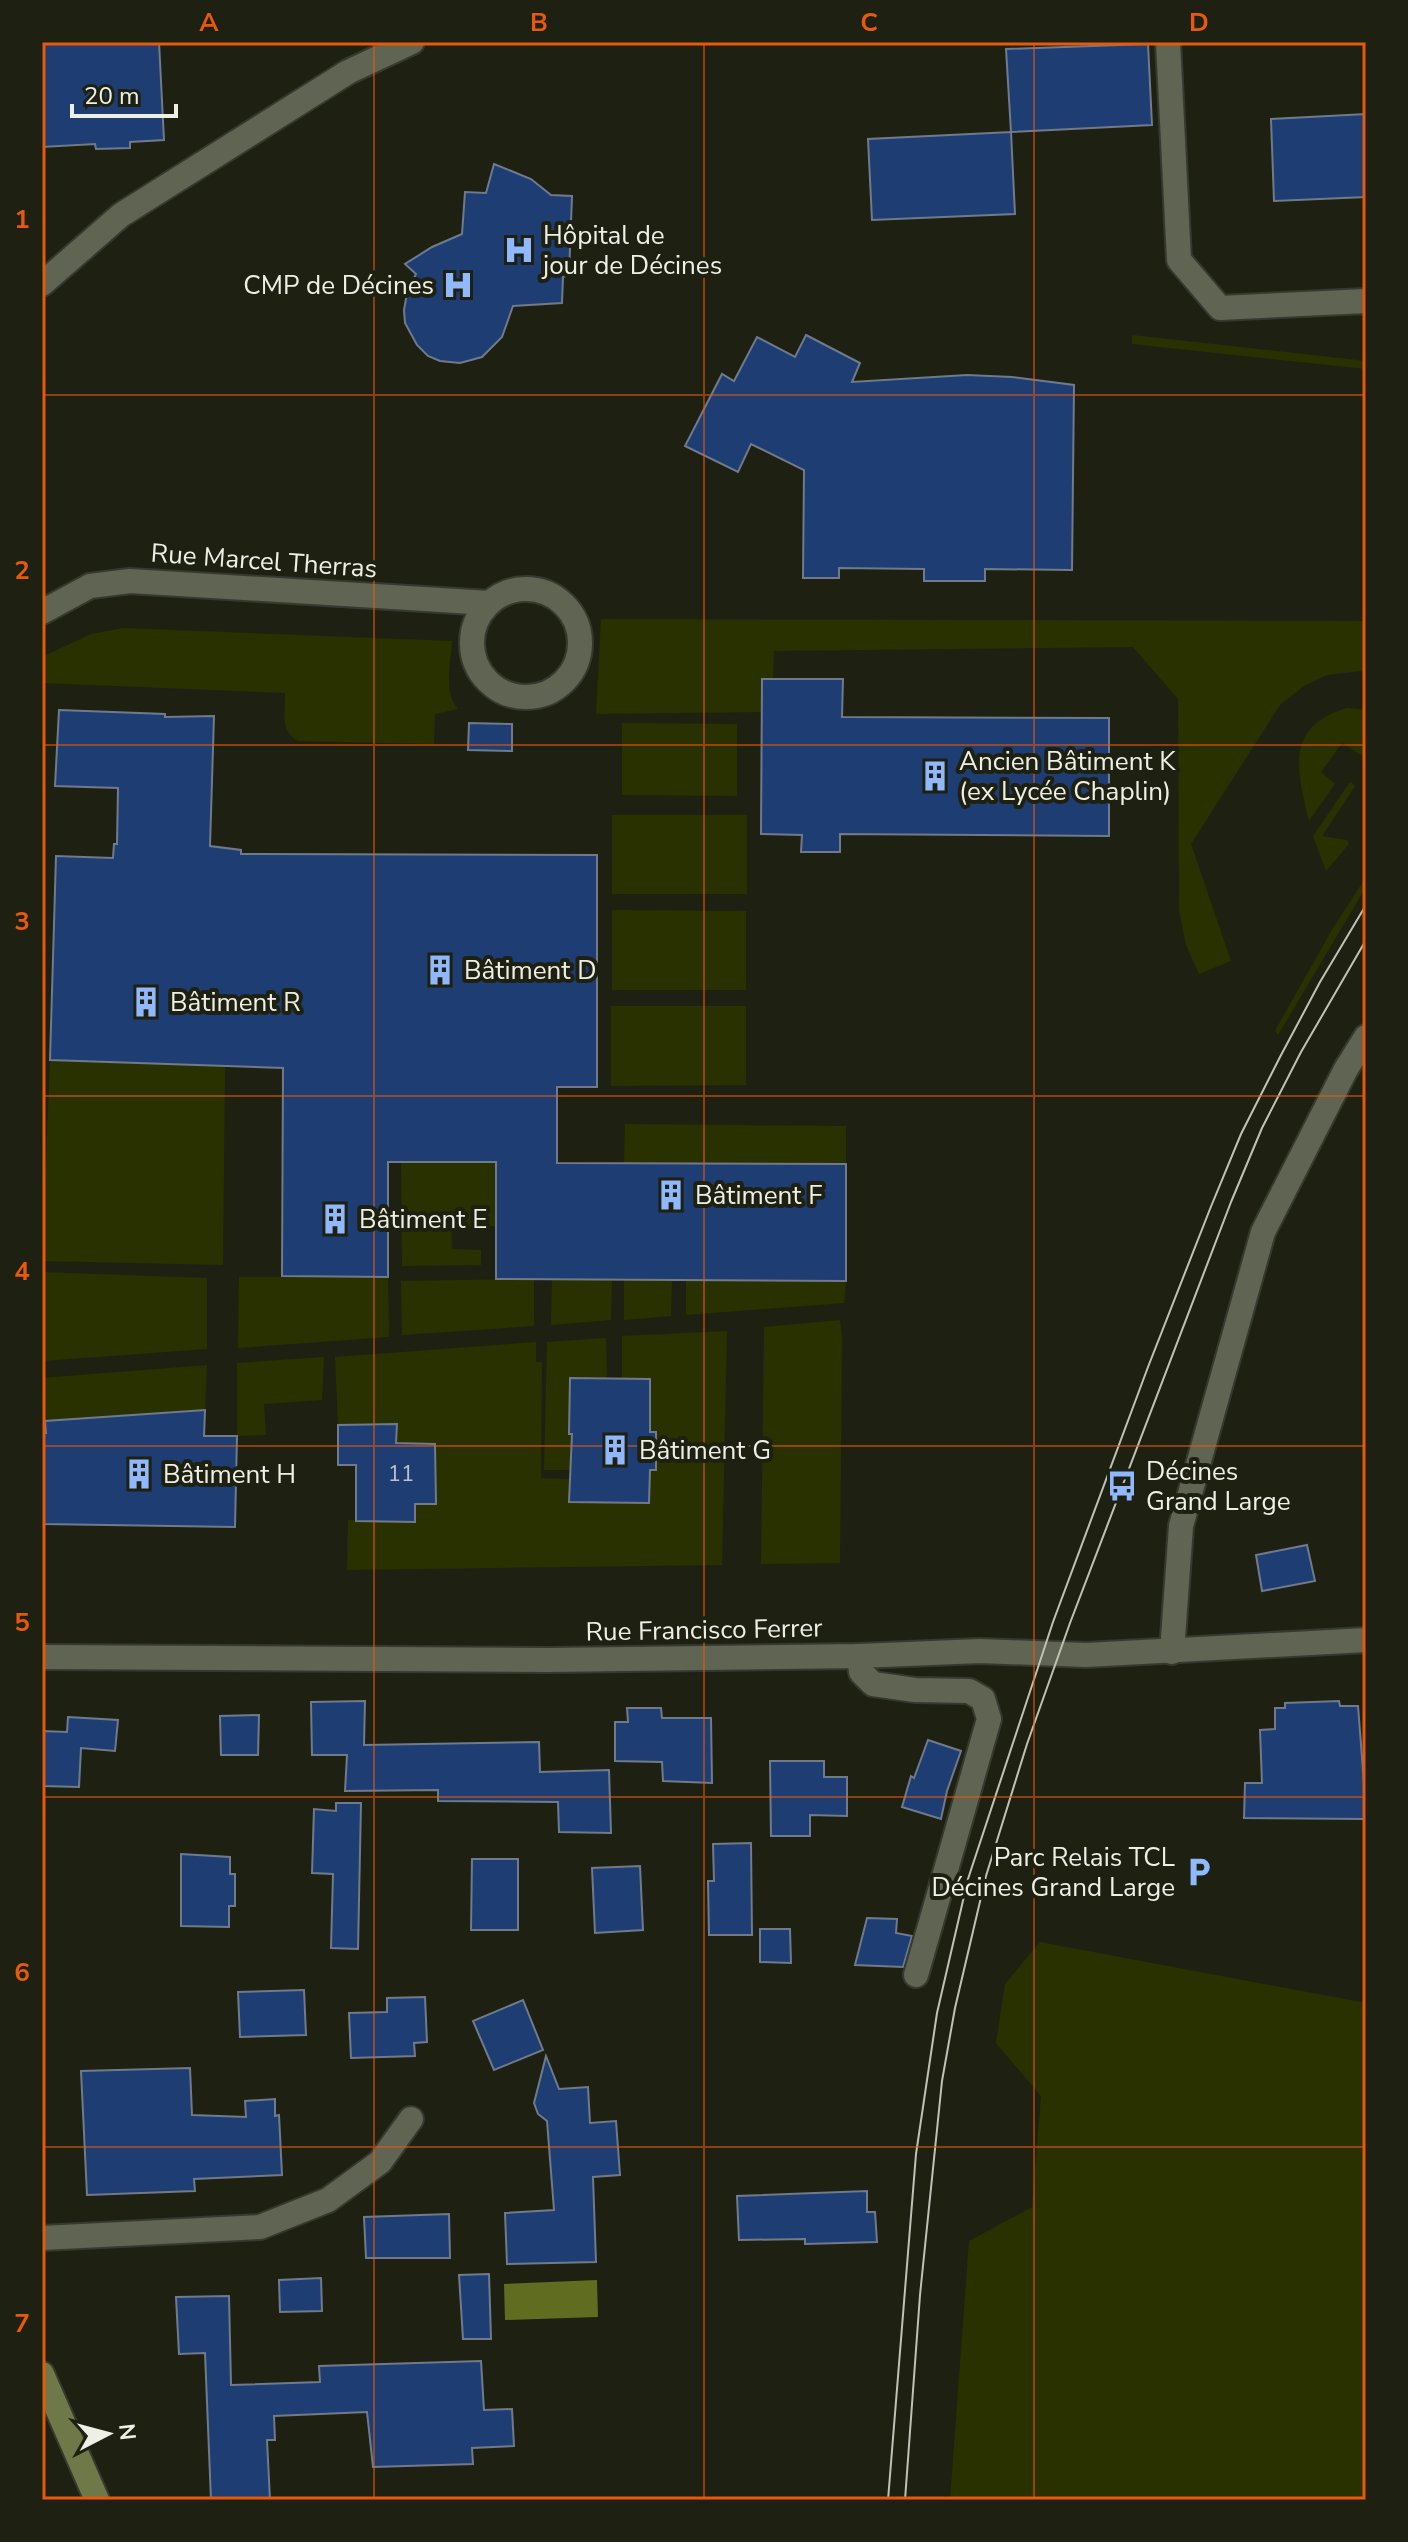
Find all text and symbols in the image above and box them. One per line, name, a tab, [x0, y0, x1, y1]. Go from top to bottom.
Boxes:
text: A	[199, 5, 219, 40]
text: B	[530, 5, 548, 40]
text: C	[860, 5, 878, 40]
text: D	[1189, 5, 1209, 40]
scale bar	[72, 68, 176, 118]
text: 20 m	[84, 80, 140, 112]
text: 1	[14, 202, 30, 237]
place label: Hôpital de jour de Décines	[541, 218, 722, 283]
hospital icon: Hôpital de jour de Décines	[502, 233, 536, 267]
place label: CMP de Décines	[243, 268, 434, 303]
hospital icon: CMP de Décines	[441, 268, 475, 302]
street label: Rue Marcel Therras	[150, 536, 378, 586]
text: 2	[14, 553, 30, 588]
place label: Ancien Bâtiment K (ex Lycée Chaplin)	[959, 744, 1176, 809]
building icon: Ancien Bâtiment K (ex Lycée Chaplin)	[918, 759, 952, 793]
text: 3	[14, 904, 30, 939]
building icon: Bâtiment D	[423, 953, 457, 987]
place label: Bâtiment D	[464, 953, 596, 988]
building icon: Bâtiment R	[129, 985, 163, 1019]
place label: Bâtiment R	[170, 985, 301, 1020]
building icon: Bâtiment F	[654, 1178, 688, 1212]
place label: Bâtiment F	[695, 1178, 822, 1213]
building icon: Bâtiment E	[318, 1202, 352, 1236]
place label: Bâtiment E	[359, 1202, 487, 1237]
text: 4	[14, 1254, 30, 1289]
building icon: Bâtiment G	[598, 1433, 632, 1467]
place label: Bâtiment G	[639, 1433, 771, 1468]
place label: Décines Grand Large	[1146, 1454, 1291, 1519]
building icon: Bâtiment H	[122, 1457, 156, 1491]
place label: Bâtiment H	[163, 1457, 296, 1492]
house number: 11	[388, 1459, 414, 1489]
bus stop icon: Décines Grand Large	[1105, 1469, 1139, 1503]
text: 5	[14, 1605, 30, 1640]
street label: Rue Francisco Ferrer	[585, 1610, 823, 1650]
place label: Parc Relais TCL Décines Grand Large	[931, 1840, 1175, 1905]
parking icon: Parc Relais TCL Décines Grand Large	[1182, 1855, 1216, 1889]
text: 6	[14, 1955, 30, 1990]
text: 7	[14, 2306, 30, 2341]
north arrow	[68, 2394, 148, 2474]
text: N	[111, 2422, 143, 2442]

